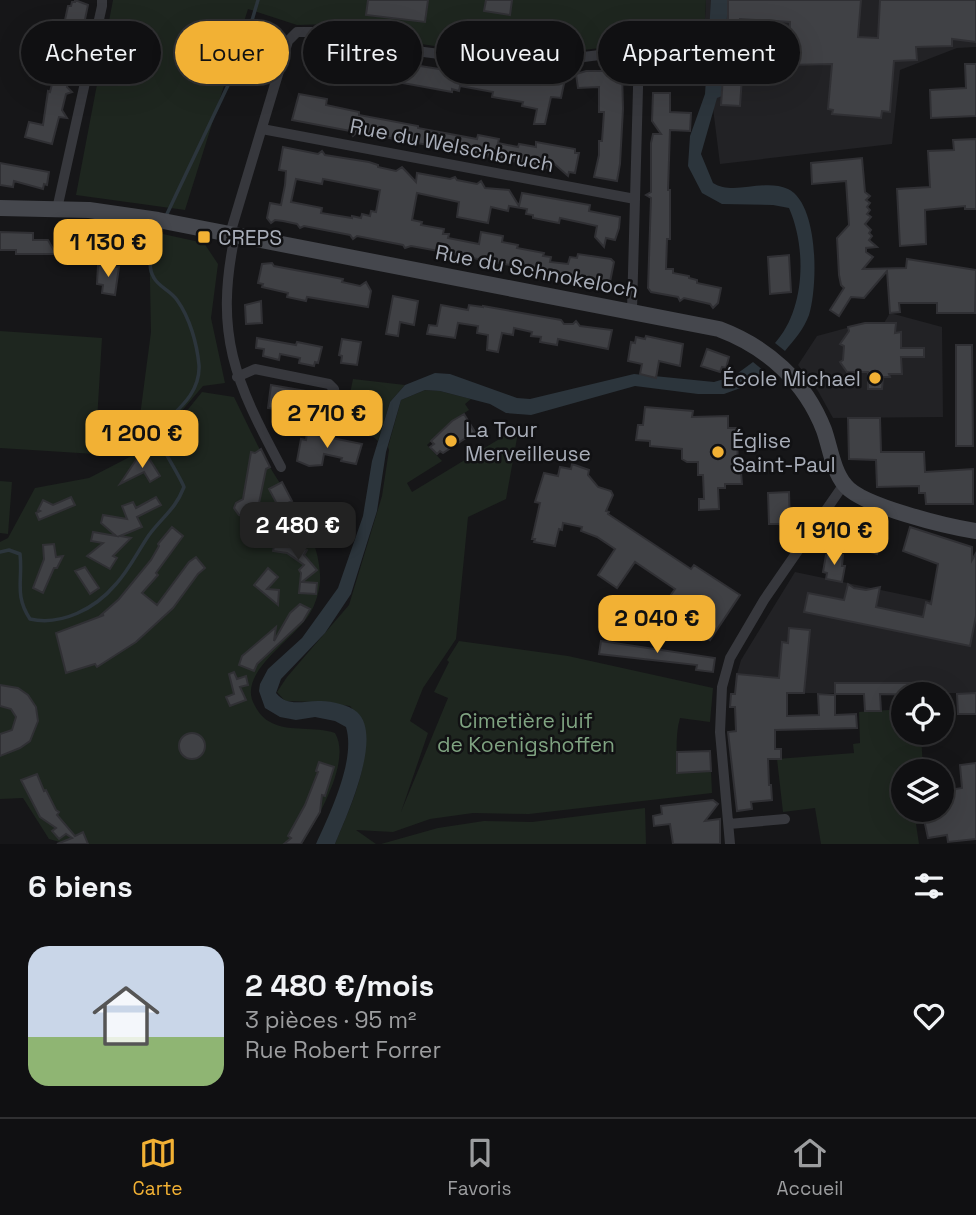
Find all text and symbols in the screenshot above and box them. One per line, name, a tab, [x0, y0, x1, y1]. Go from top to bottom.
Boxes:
chip: Acheter	[21, 21, 161, 84]
chip: Louer	[175, 21, 289, 84]
chip: Filtres	[303, 21, 422, 84]
chip: Nouveau	[436, 21, 584, 84]
chip: Appartement	[598, 21, 800, 84]
street label: Rue du Welschbruch	[348, 112, 556, 178]
pin: 1 130 €	[43, 219, 173, 279]
place label: CREPS	[218, 224, 282, 251]
text: 1 130 €	[70, 227, 146, 257]
marker: CREPS	[196, 229, 212, 245]
street label: Rue du Schnokeloch	[433, 238, 641, 304]
place label: École Michael	[723, 365, 861, 392]
marker: École Michael	[867, 370, 883, 386]
pin: 2 710 €	[262, 391, 392, 450]
text: 2 710 €	[288, 398, 366, 428]
pin: 1 200 €	[77, 410, 207, 470]
place label: La Tour Merveilleuse	[465, 416, 591, 467]
text: 1 200 €	[101, 418, 183, 448]
place label: Église Saint-Paul	[732, 427, 836, 478]
marker: La Tour Merveilleuse	[443, 433, 459, 449]
marker: Église Saint-Paul	[710, 444, 726, 460]
pin: 2 480 €	[233, 503, 363, 562]
pin: 1 910 €	[769, 508, 899, 567]
text: 2 480 €	[256, 510, 340, 540]
text: 1 910 €	[795, 515, 873, 545]
pin: 2 040 €	[592, 596, 722, 655]
text: 2 040 €	[614, 603, 700, 633]
map controls	[891, 682, 954, 822]
button: locate	[891, 682, 954, 745]
park label: Cimetière juif de Koenigshoffen	[437, 707, 615, 758]
button: layers	[891, 759, 954, 822]
text: 6 biens	[28, 867, 133, 906]
icon: filters	[910, 867, 948, 905]
text: 2 480 €/mois	[245, 966, 434, 1005]
icon: home	[84, 974, 168, 1058]
icon: heart	[910, 997, 948, 1035]
text: 3 pièces · 95 m²	[245, 1005, 416, 1035]
text: Rue Robert Forrer	[245, 1035, 441, 1065]
tab: Carte	[133, 1134, 182, 1201]
tab: Favoris	[448, 1134, 512, 1201]
tab: Accueil	[777, 1134, 843, 1201]

